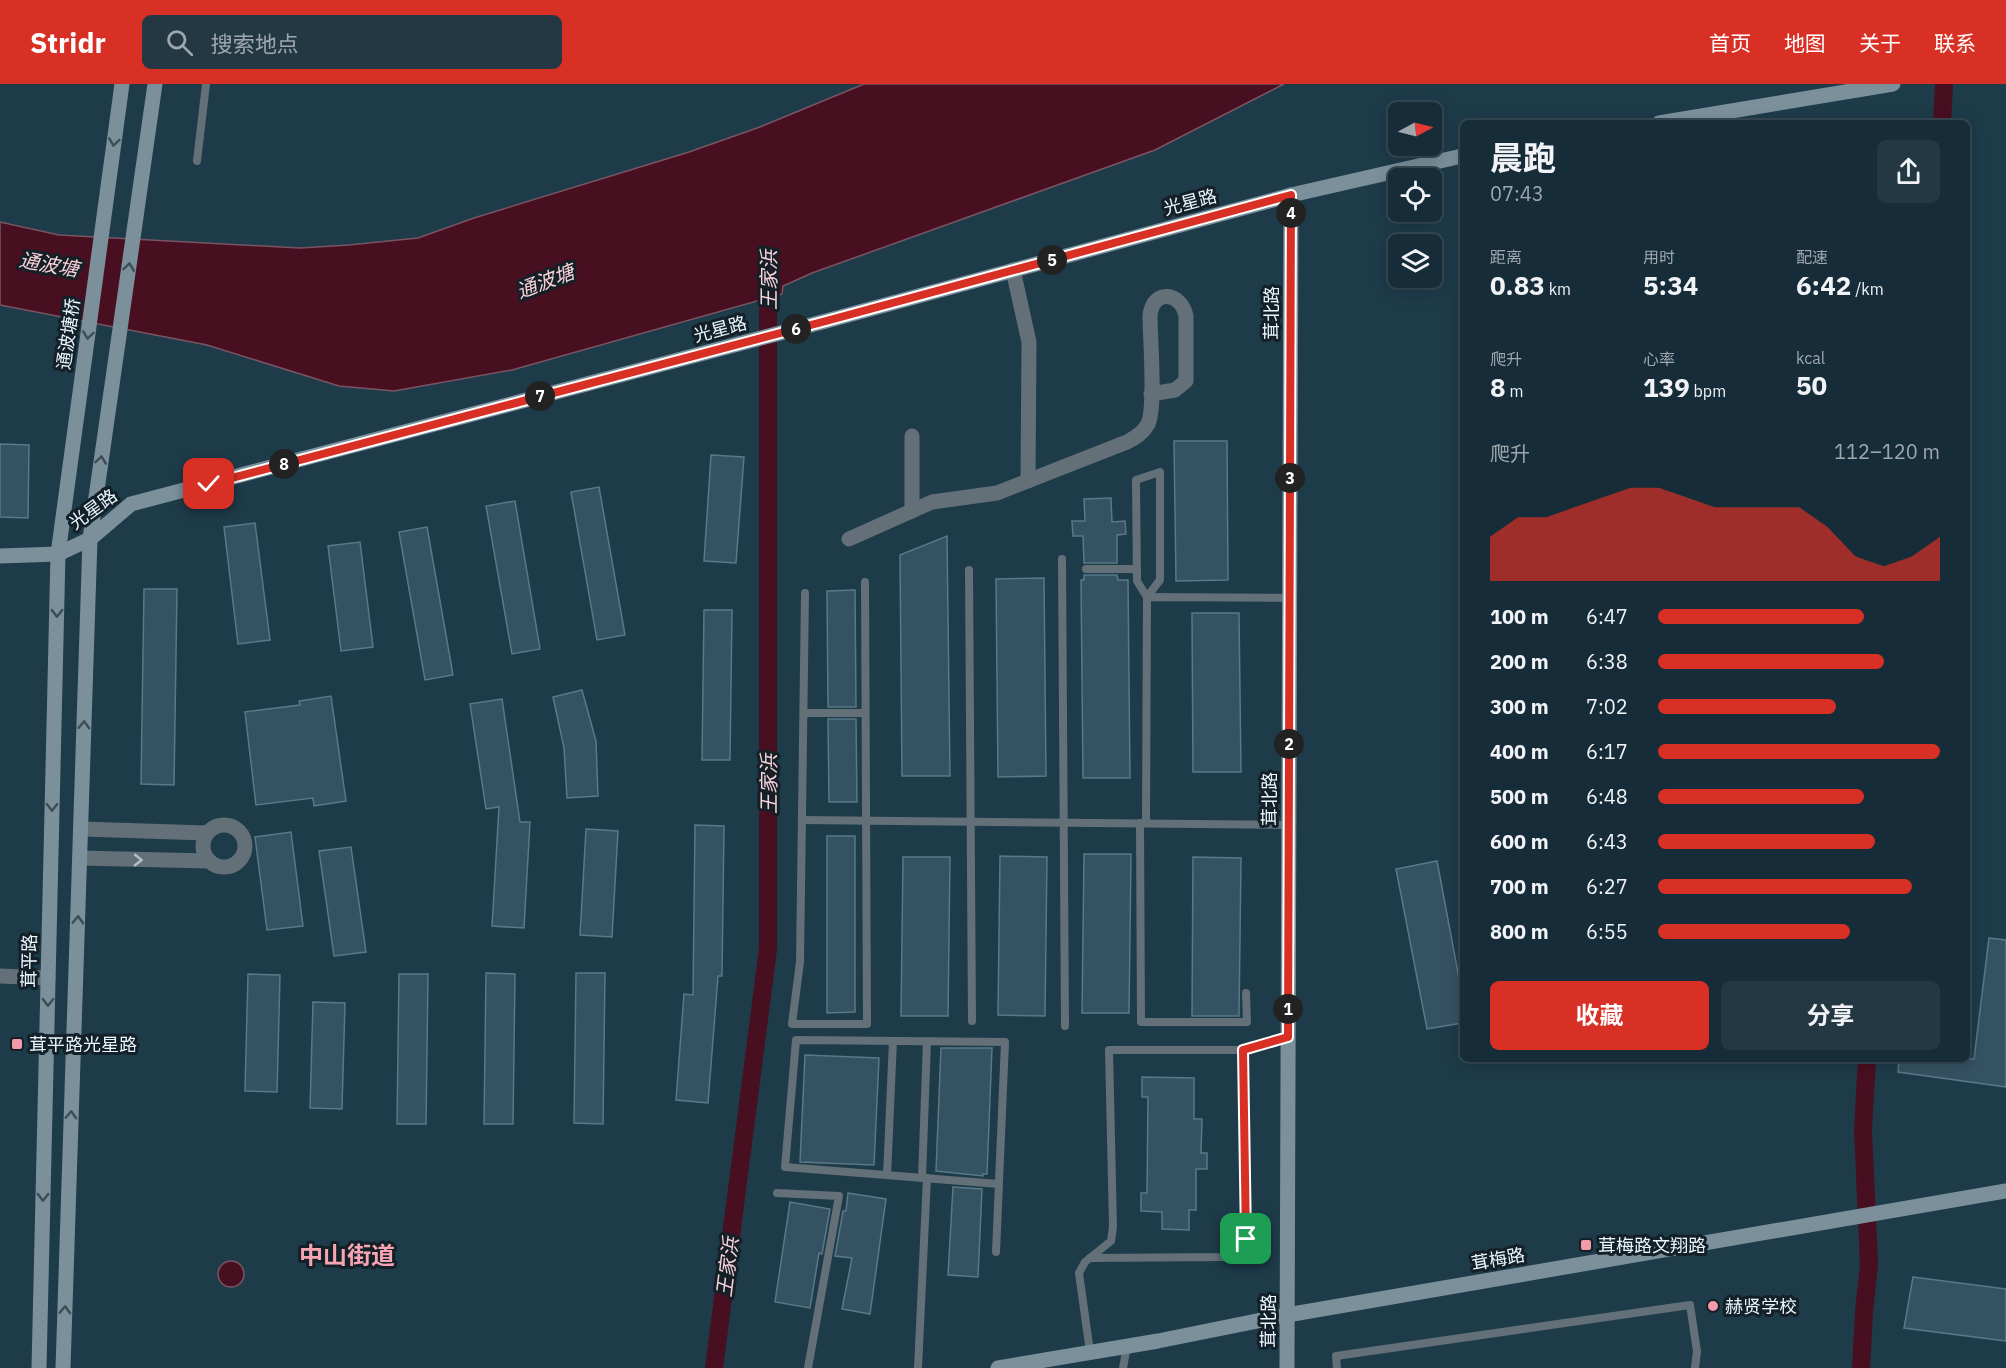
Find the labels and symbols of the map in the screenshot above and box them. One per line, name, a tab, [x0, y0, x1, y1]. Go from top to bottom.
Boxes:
north arrow	[1388, 102, 1442, 156]
one-way arrow	[108, 137, 121, 147]
street label: 光星路	[1161, 184, 1219, 220]
pin: 4	[1276, 198, 1306, 228]
water label: 通波塘	[17, 245, 84, 283]
pin: 5	[1037, 245, 1067, 275]
water label: 王家浜	[755, 248, 782, 310]
water label: 通波塘	[512, 257, 581, 304]
one-way arrow	[122, 263, 134, 272]
street label: 茸北路	[1260, 286, 1283, 340]
street label: 通波塘桥	[52, 297, 84, 371]
street label: 光星路	[691, 311, 749, 347]
pin: 6	[781, 314, 811, 344]
one-way arrow	[82, 331, 94, 340]
pin: 7	[525, 381, 555, 411]
pin: 8	[269, 449, 299, 479]
one-way arrow	[95, 456, 107, 465]
pin	[183, 458, 234, 509]
pin: 3	[1275, 463, 1305, 493]
street label: 光星路	[64, 484, 122, 534]
one-way arrow	[51, 608, 63, 617]
one-way arrow	[78, 720, 90, 729]
pin: 2	[1274, 729, 1304, 759]
water label: 王家浜	[755, 752, 782, 814]
street label: 茸北路	[1258, 772, 1281, 826]
one-way arrow	[46, 803, 58, 812]
one-way arrow	[134, 853, 143, 866]
one-way arrow	[71, 915, 84, 924]
street label: 茸平路	[17, 934, 41, 988]
pin: 1	[1273, 994, 1303, 1024]
one-way arrow	[41, 998, 54, 1007]
place label: 茸平路光星路	[29, 1033, 137, 1056]
marker: 茸平路光星路	[10, 1037, 24, 1051]
one-way arrow	[65, 1110, 77, 1119]
one-way arrow	[37, 1193, 49, 1202]
pin	[1220, 1213, 1271, 1264]
water label: 王家浜	[710, 1234, 744, 1298]
place label: 茸梅路文翔路	[1598, 1234, 1706, 1257]
marker: 茸梅路文翔路	[1579, 1238, 1593, 1252]
district label: 中山街道	[299, 1239, 395, 1271]
street label: 茸梅路	[1469, 1243, 1527, 1275]
street label: 茸北路	[1257, 1294, 1280, 1348]
place label: 赫贤学校	[1725, 1295, 1797, 1318]
marker: 赫贤学校	[1706, 1299, 1720, 1313]
one-way arrow	[58, 1305, 71, 1314]

